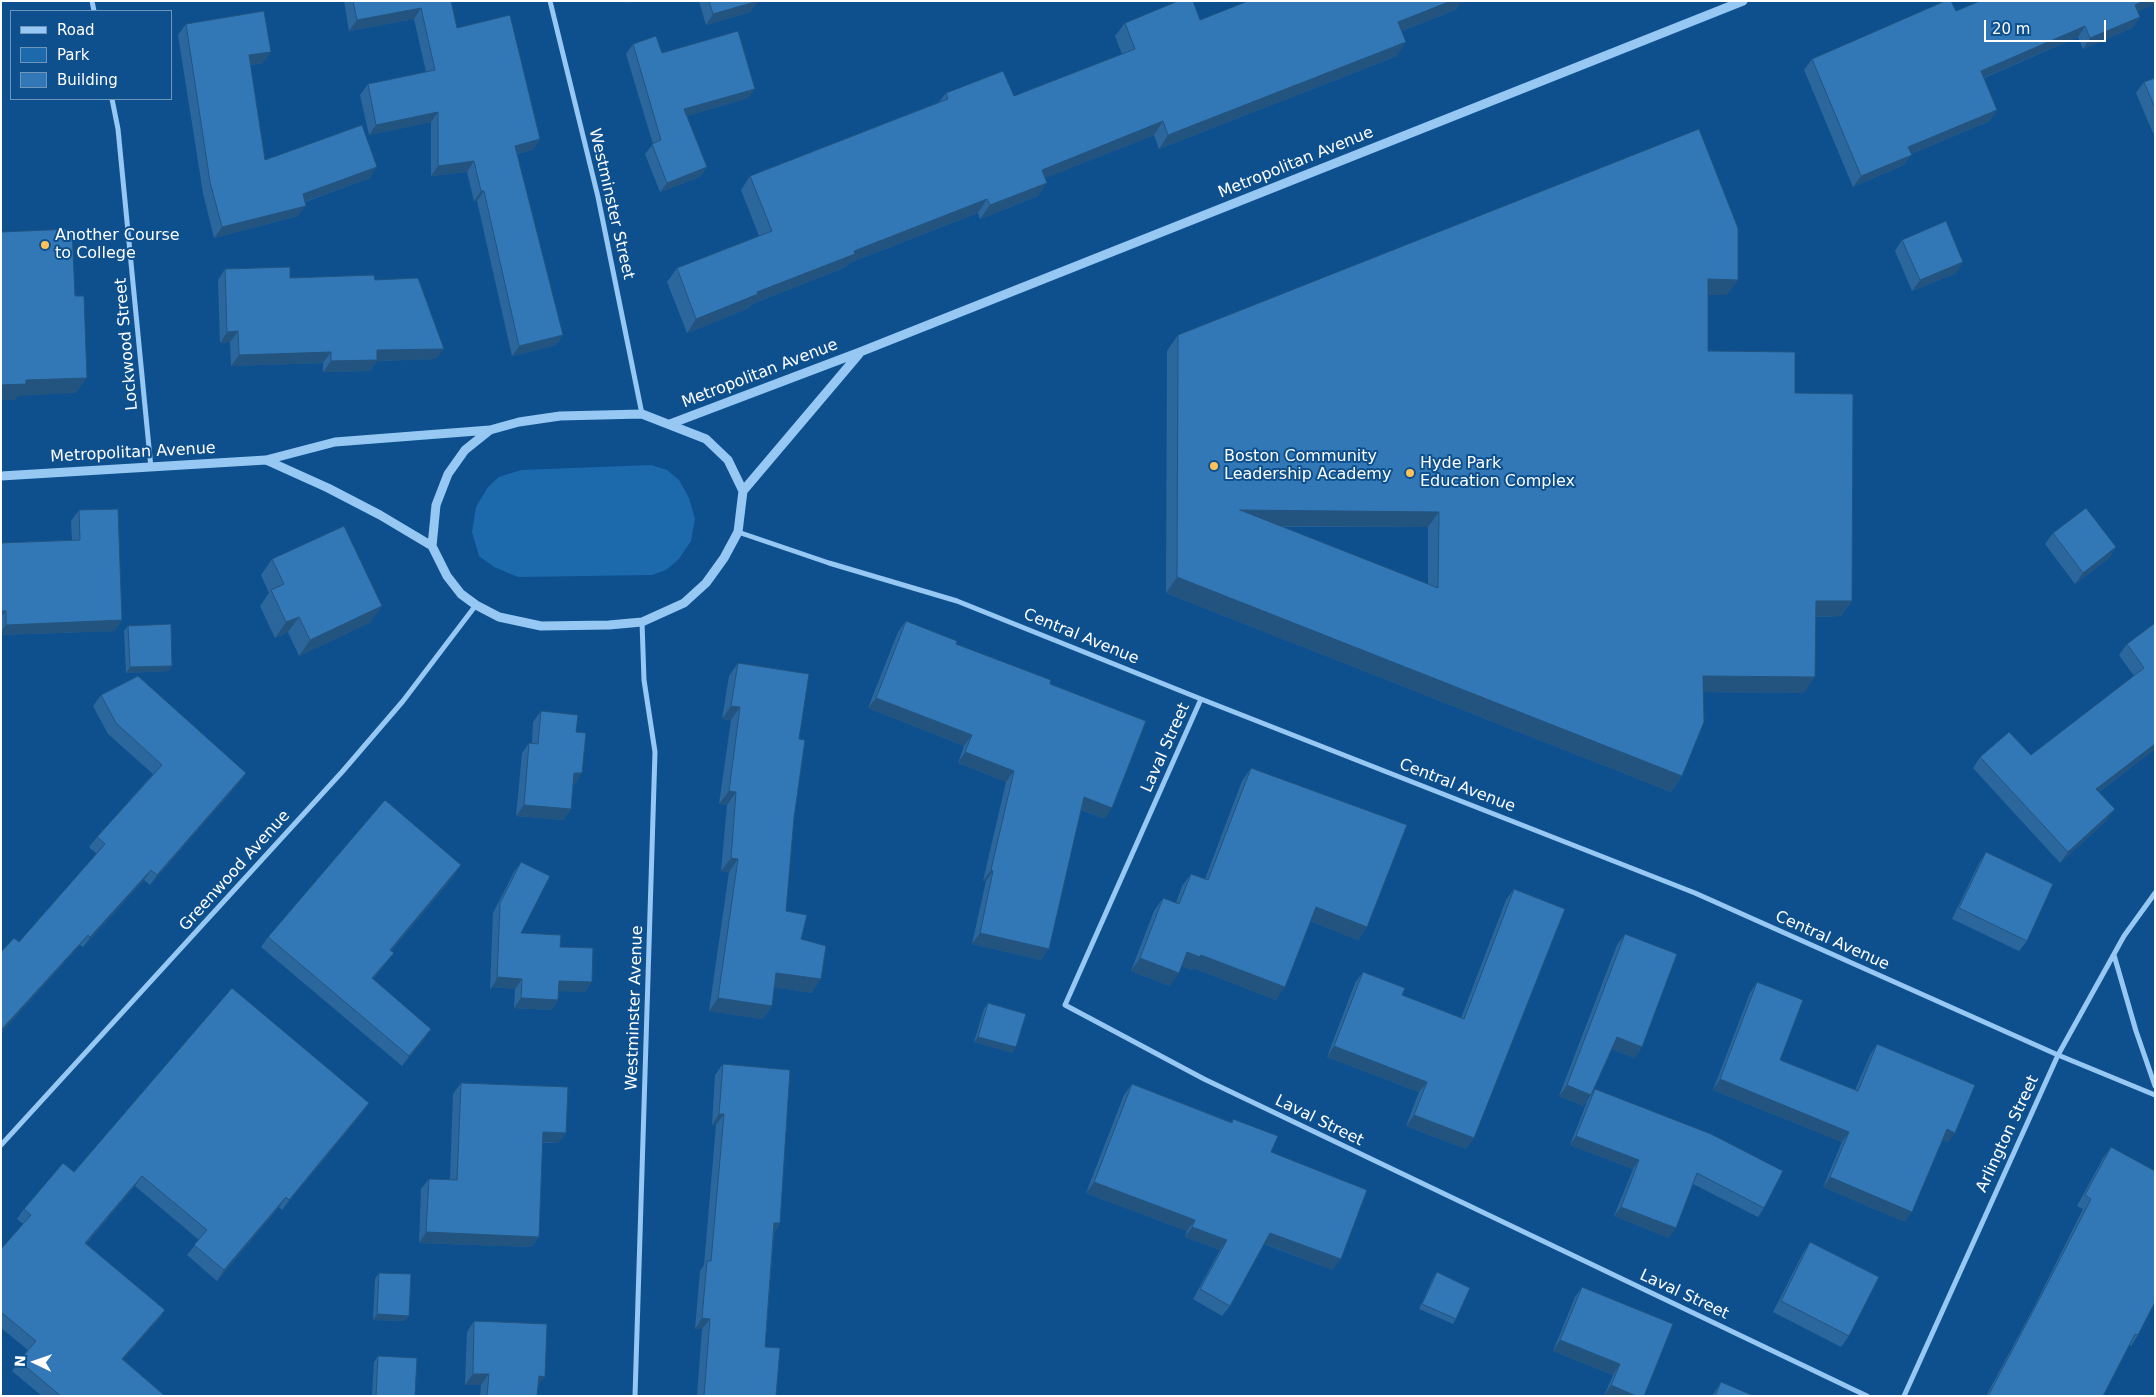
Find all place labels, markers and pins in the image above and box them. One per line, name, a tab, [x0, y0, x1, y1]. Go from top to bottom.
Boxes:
place label: Another Course to College	[55, 226, 180, 264]
marker: Another Course to College	[39, 239, 51, 251]
place label: Boston Community Leadership Academy	[1224, 447, 1391, 485]
place label: Hyde Park Education Complex	[1420, 454, 1575, 492]
marker: Boston Community Leadership Academy	[1208, 460, 1220, 472]
marker: Hyde Park Education Complex	[1404, 467, 1416, 479]

